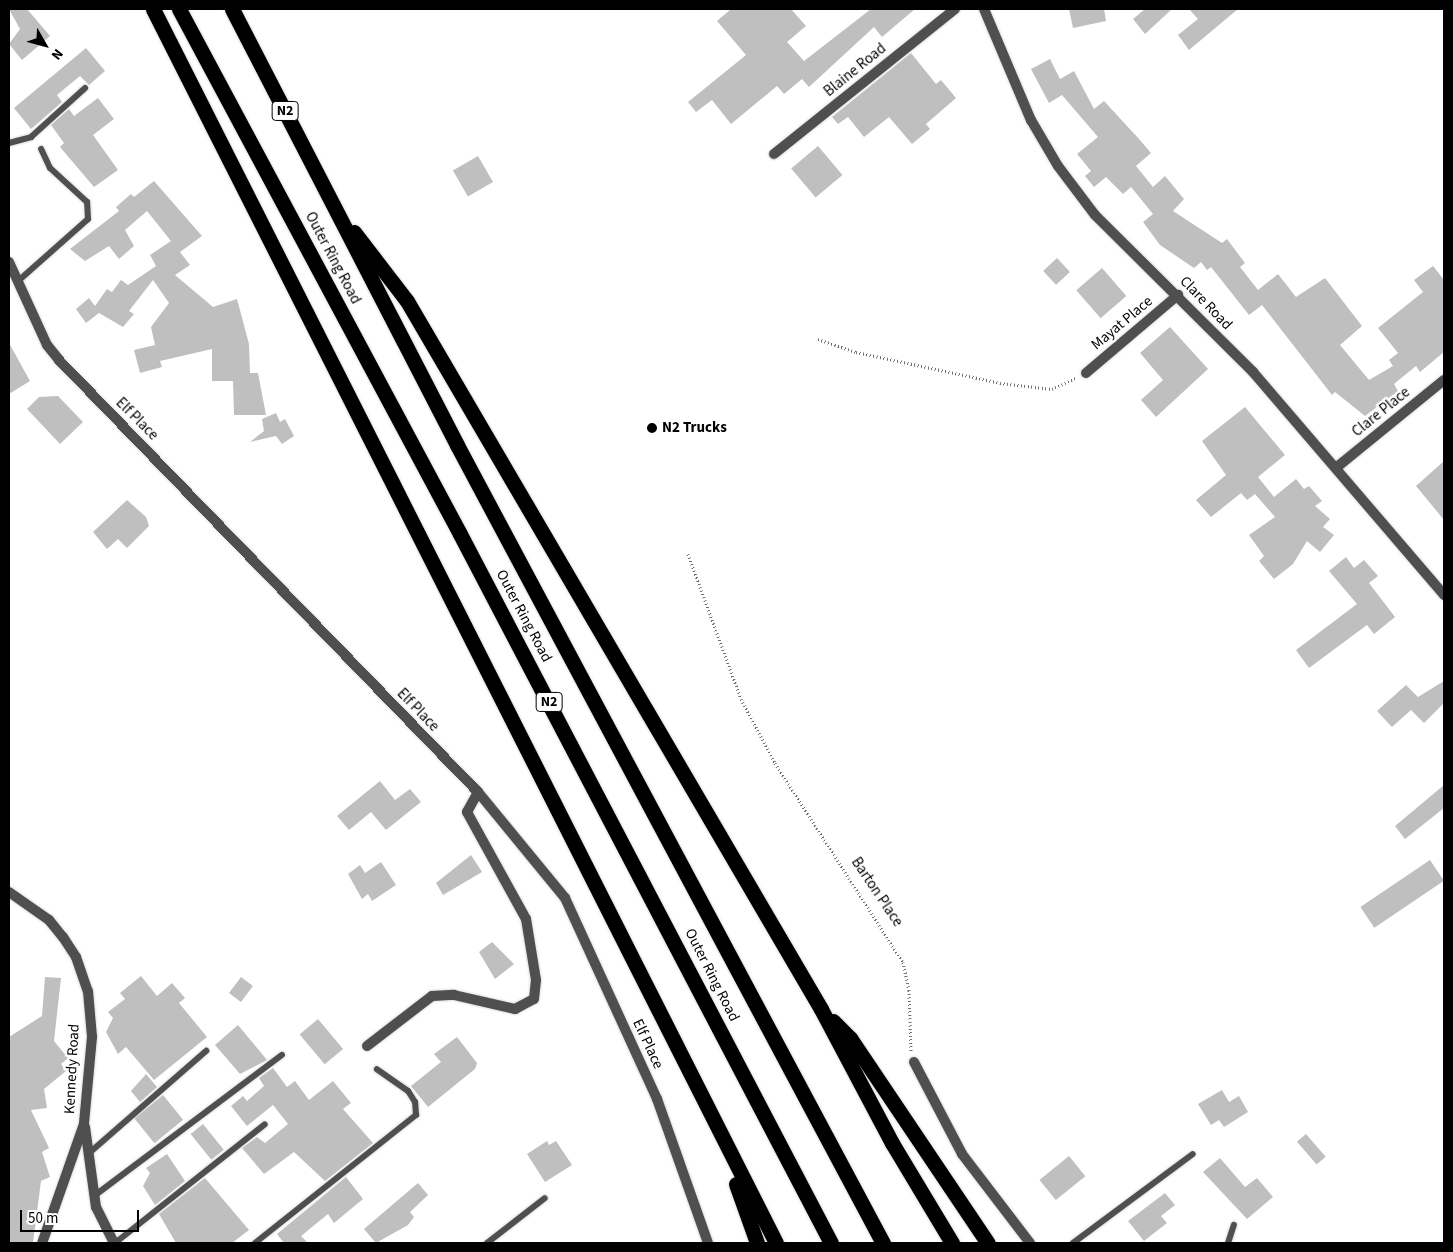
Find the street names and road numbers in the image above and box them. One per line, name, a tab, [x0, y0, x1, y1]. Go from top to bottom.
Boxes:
street label: Blaine Road	[820, 39, 890, 101]
road number: N2	[271, 100, 299, 122]
street label: Outer Ring Road	[301, 209, 365, 307]
street label: Clare Road	[1176, 272, 1236, 334]
street label: Mayat Place	[1088, 292, 1156, 354]
street label: Clare Place	[1348, 383, 1414, 441]
street label: Elf Place	[112, 394, 162, 444]
street label: Outer Ring Road	[492, 567, 556, 665]
street label: Elf Place	[393, 685, 443, 735]
road number: N2	[535, 690, 563, 714]
street label: Barton Place	[847, 854, 907, 930]
street label: Outer Ring Road	[681, 926, 743, 1024]
street label: Elf Place	[629, 1016, 667, 1072]
street label: Kennedy Road	[61, 1023, 83, 1115]

